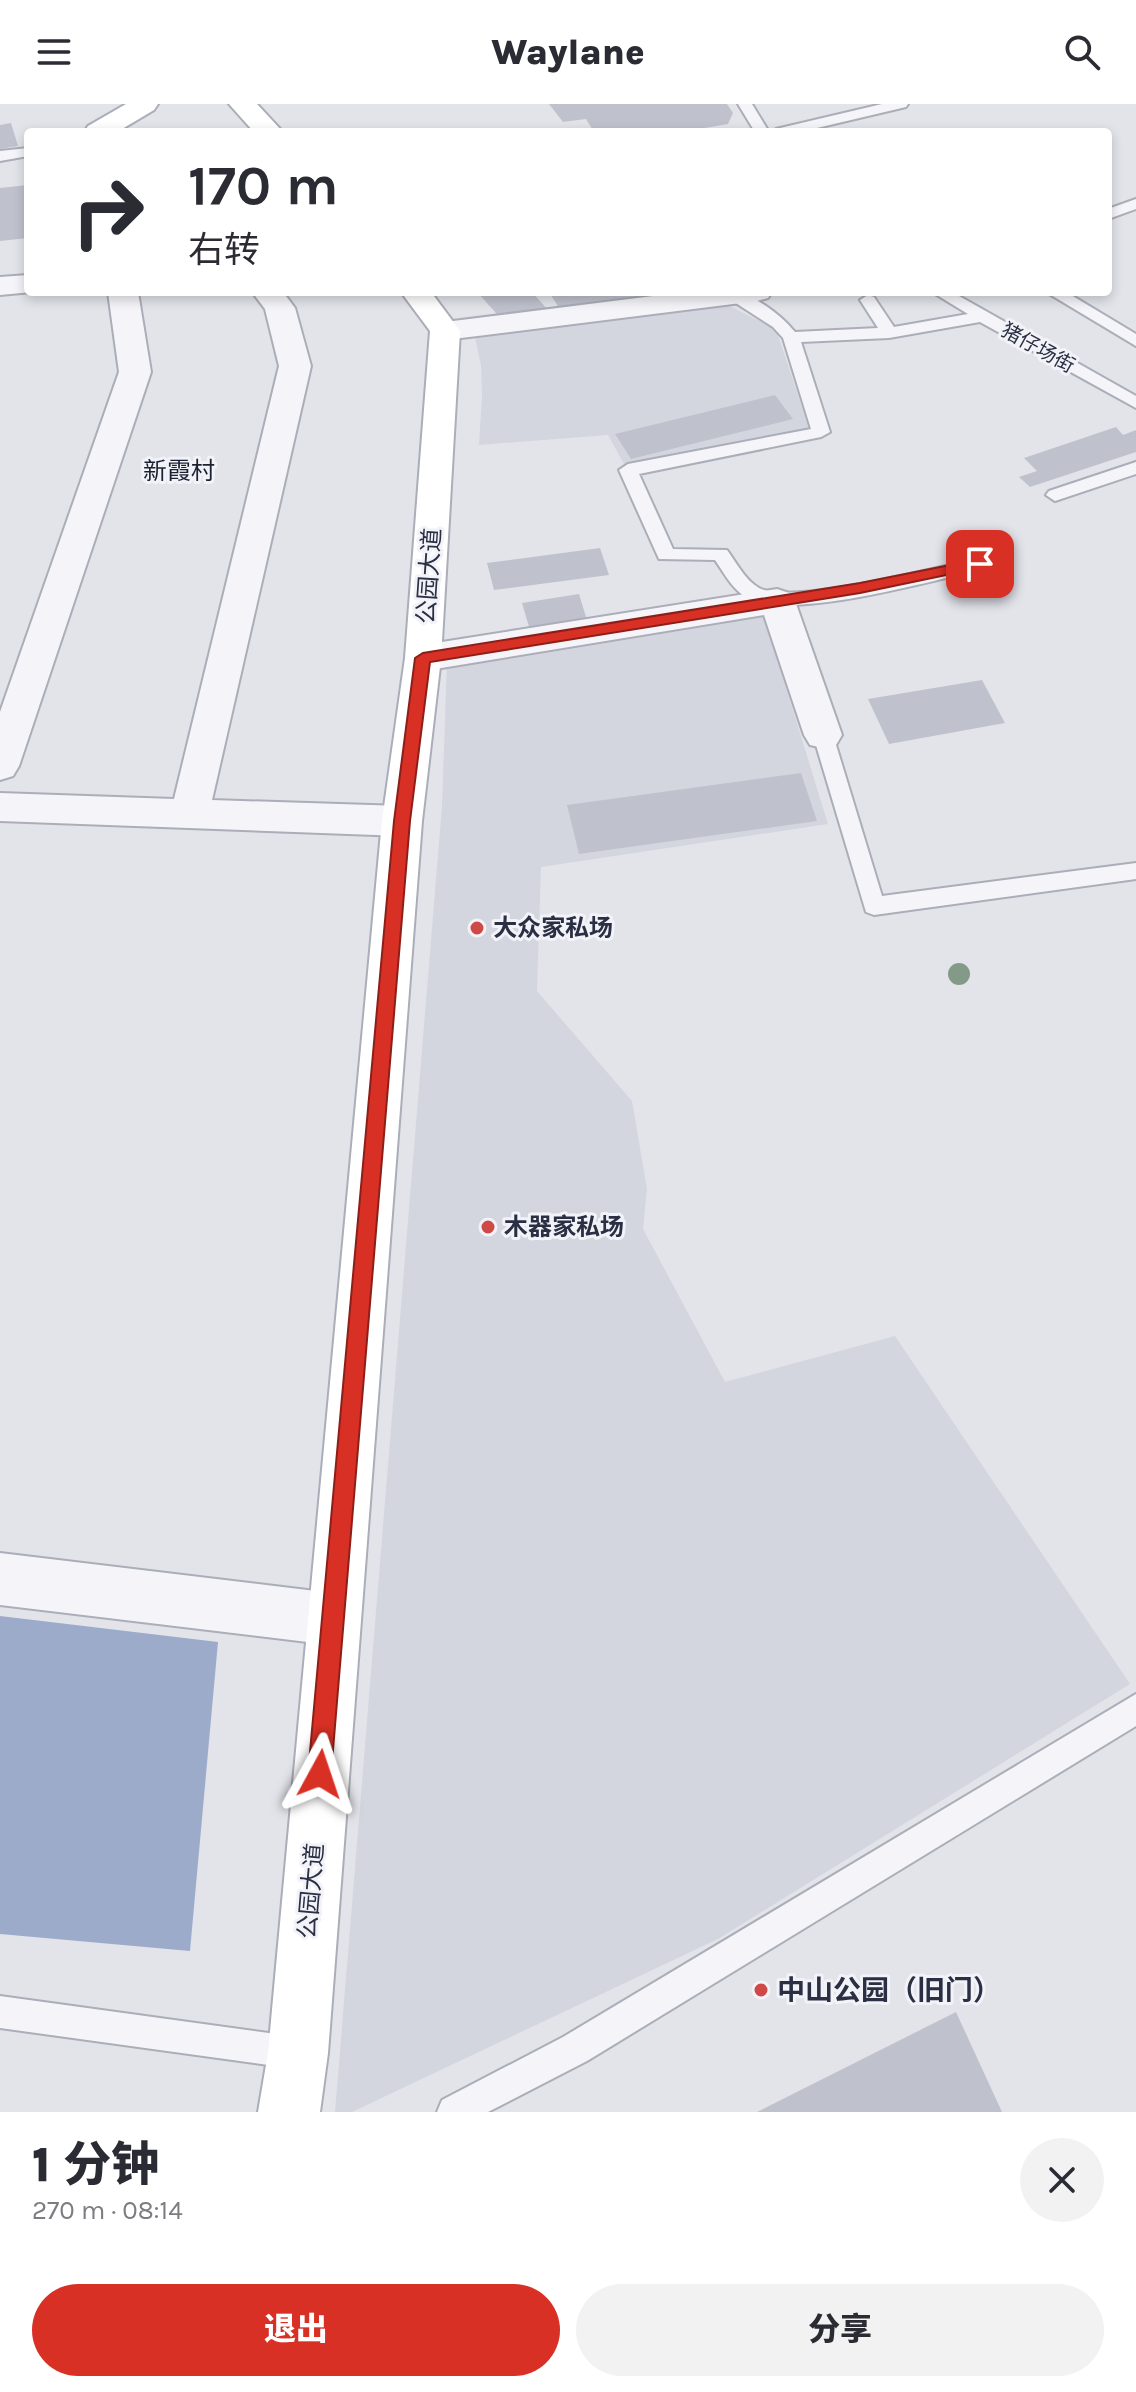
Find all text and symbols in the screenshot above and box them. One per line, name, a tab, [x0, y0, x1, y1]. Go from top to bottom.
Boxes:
icon: menu	[32, 30, 76, 74]
icon: search	[1060, 30, 1104, 74]
text: Waylane	[491, 31, 645, 73]
text: 170 m	[188, 153, 339, 218]
icon: right	[56, 160, 160, 264]
text: 右转	[188, 229, 260, 271]
street label: 猪仔场街	[997, 319, 1079, 377]
district label: 新霞村	[143, 457, 215, 485]
street label: 公园大道	[412, 527, 446, 625]
pin	[946, 530, 1014, 598]
icon: arrive	[958, 542, 1002, 586]
place label: 大众家私场	[493, 914, 613, 942]
marker: 大众家私场	[468, 919, 486, 937]
place label: 木器家私场	[504, 1213, 624, 1241]
marker: 木器家私场	[479, 1218, 497, 1236]
position arrow	[278, 1732, 362, 1816]
street label: 公园大道	[293, 1842, 329, 1940]
place label: 中山公园（旧门）	[777, 1974, 1001, 2007]
marker: 中山公园（旧门）	[752, 1981, 770, 1999]
text: 1 分钟	[32, 2137, 159, 2193]
button: close	[1020, 2138, 1104, 2222]
text: 270 m · 08:14	[32, 2195, 183, 2226]
button: 退出	[32, 2284, 560, 2376]
button: 分享	[576, 2284, 1104, 2376]

